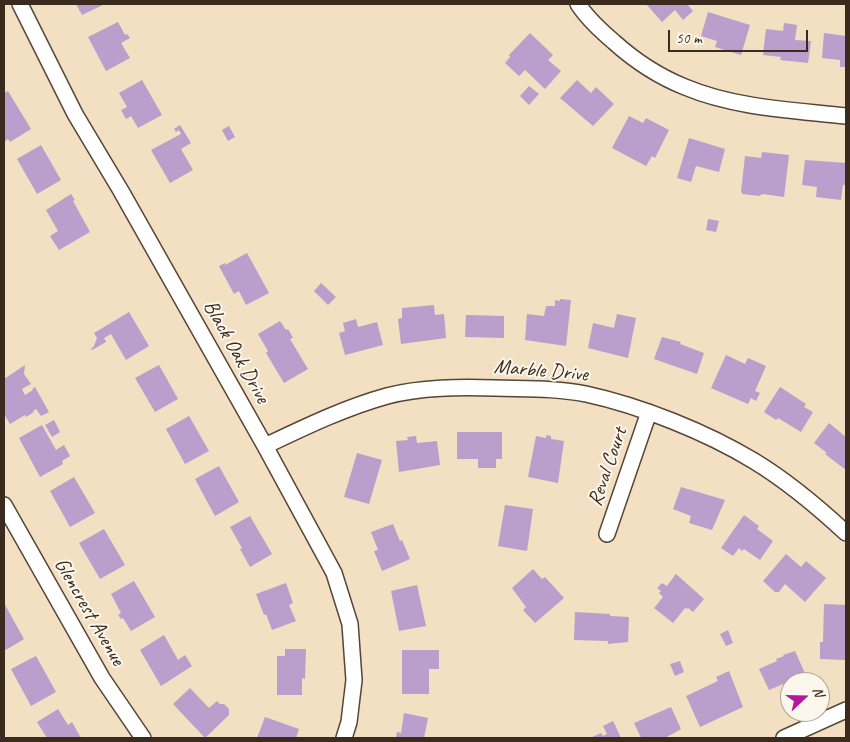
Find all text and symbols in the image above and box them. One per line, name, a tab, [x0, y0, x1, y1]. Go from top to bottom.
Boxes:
scale bar	[670, 20, 810, 52]
text: 50 m	[676, 29, 702, 48]
street label: Black Oak Drive	[197, 296, 275, 408]
street label: Marble Drive	[493, 354, 589, 388]
street label: Reval Court	[583, 424, 633, 510]
street label: Glencrest Avenue	[48, 554, 130, 670]
north arrow	[780, 672, 830, 722]
text: N	[809, 685, 828, 699]

